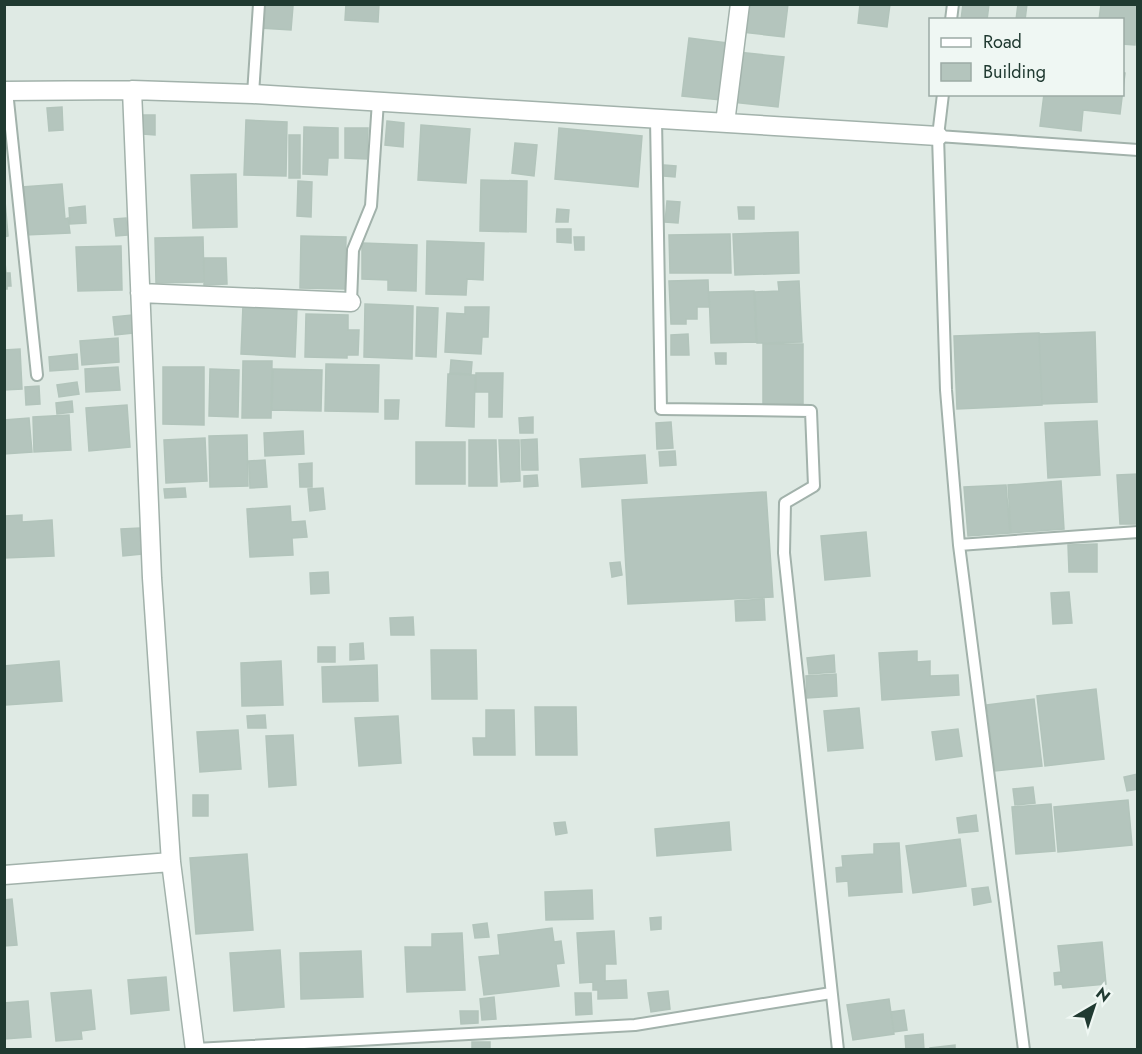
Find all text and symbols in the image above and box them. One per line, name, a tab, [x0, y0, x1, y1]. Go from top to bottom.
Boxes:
legend	[929, 18, 1124, 96]
text: Road	[983, 29, 1022, 55]
text: Building	[983, 59, 1046, 85]
north arrow	[1064, 976, 1124, 1036]
text: N	[1091, 982, 1115, 1008]

